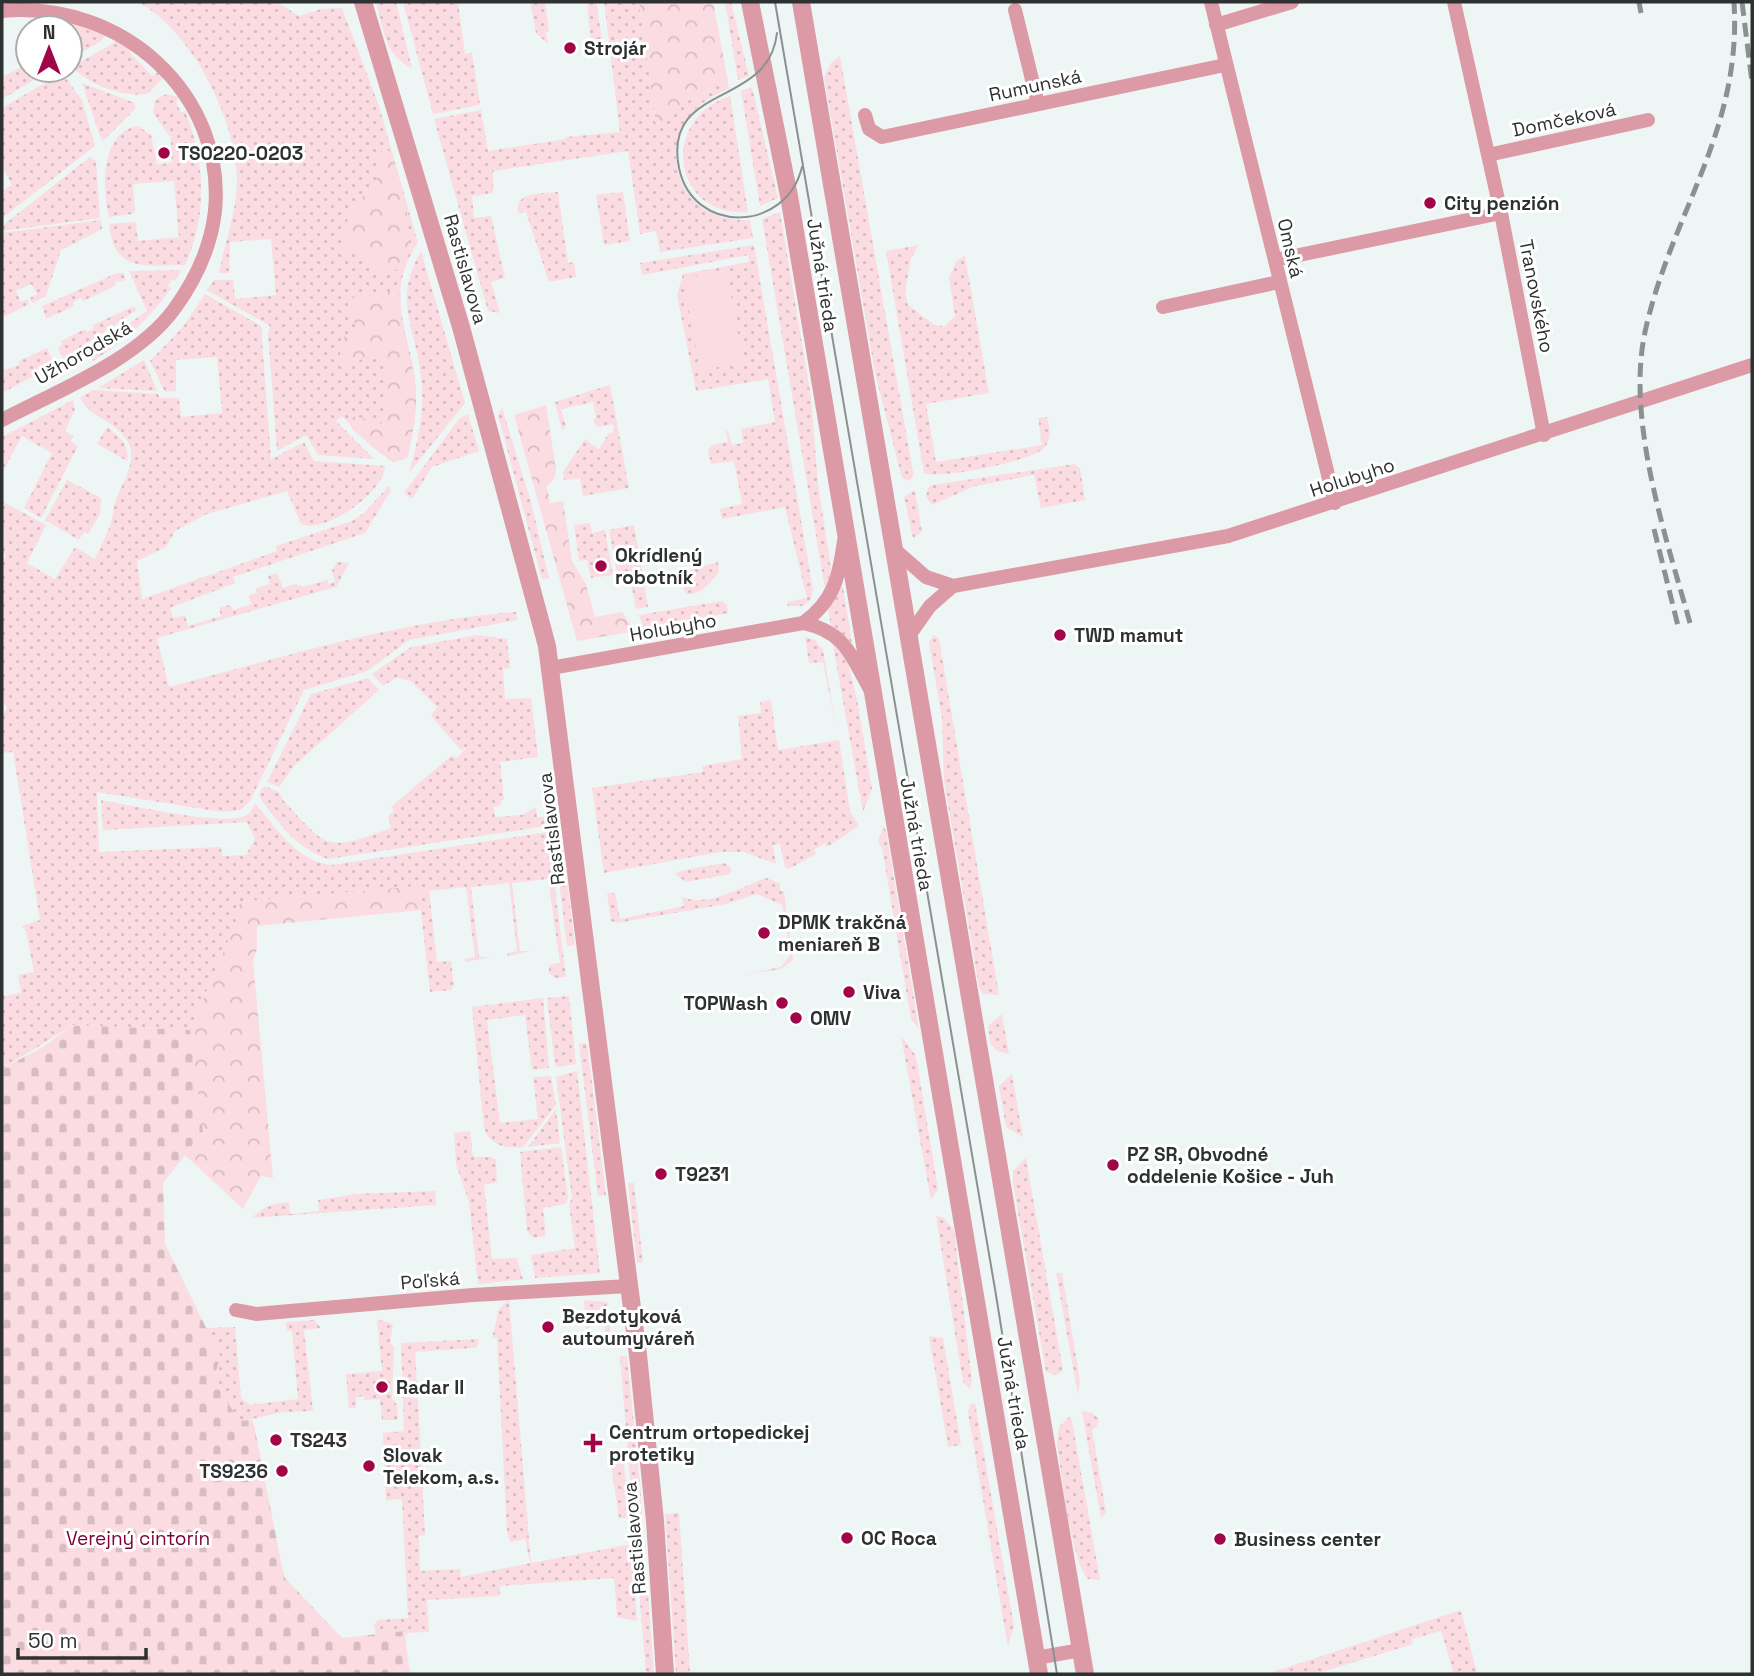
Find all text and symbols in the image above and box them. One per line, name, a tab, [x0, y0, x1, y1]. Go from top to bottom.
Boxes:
north arrow	[14, 14, 84, 84]
text: N	[43, 20, 55, 45]
place label: Strojár	[584, 36, 647, 61]
marker: Strojár	[562, 40, 578, 56]
street label: Rumunská	[987, 63, 1084, 107]
street label: Domčeková	[1510, 96, 1618, 143]
place label: TS0220-0203	[178, 141, 303, 166]
marker: TS0220-0203	[156, 145, 172, 161]
place label: City penzión	[1444, 191, 1560, 216]
marker: City penzión	[1422, 195, 1438, 211]
street label: Rastislavova	[438, 211, 493, 327]
street label: Južná trieda	[801, 216, 844, 334]
street label: Omská	[1272, 216, 1309, 280]
street label: Tranovského	[1513, 237, 1560, 355]
street label: Užhorodská	[30, 315, 136, 390]
street label: Holubyho	[1307, 452, 1398, 503]
place label: Okrídlený robotník	[615, 543, 703, 590]
marker: Okrídlený robotník	[593, 558, 609, 574]
street label: Holubyho	[628, 608, 718, 647]
place label: TWD mamut	[1074, 623, 1183, 648]
marker: TWD mamut	[1052, 627, 1068, 643]
street label: Rastislavova	[532, 771, 571, 887]
street label: Južná trieda	[894, 775, 939, 893]
place label: DPMK trakčná meniareň B	[778, 910, 907, 957]
marker: DPMK trakčná meniareň B	[756, 925, 772, 941]
place label: Viva	[863, 980, 901, 1005]
marker: Viva	[841, 984, 857, 1000]
place label: TOPWash	[684, 991, 768, 1016]
marker: TOPWash	[774, 995, 790, 1011]
place label: OMV	[810, 1006, 852, 1031]
marker: OMV	[788, 1010, 804, 1026]
place label: PZ SR, Obvodné oddelenie Košice - Juh	[1127, 1142, 1334, 1189]
marker: PZ SR, Obvodné oddelenie Košice - Juh	[1105, 1157, 1121, 1173]
place label: T9231	[675, 1162, 729, 1187]
marker: T9231	[653, 1166, 669, 1182]
street label: Poľská	[399, 1265, 461, 1296]
place label: Bezdotyková autoumyváreň	[562, 1304, 695, 1351]
marker: Bezdotyková autoumyváreň	[540, 1319, 556, 1335]
street label: Južná trieda	[991, 1334, 1036, 1452]
place label: Radar II	[396, 1375, 464, 1400]
marker: Radar II	[374, 1379, 390, 1395]
place label: Centrum ortopedickej protetiky	[609, 1420, 809, 1467]
place label: TS243	[290, 1428, 347, 1453]
marker: TS243	[268, 1432, 284, 1448]
marker: Centrum ortopedickej protetiky	[583, 1433, 603, 1453]
place label: Slovak Telekom, a.s.	[383, 1443, 499, 1490]
marker: Slovak Telekom, a.s.	[361, 1458, 377, 1474]
place label: TS9236	[199, 1459, 268, 1484]
marker: TS9236	[274, 1463, 290, 1479]
street label: Rastislavova	[617, 1480, 652, 1595]
park label: Verejný cintorín	[66, 1526, 210, 1551]
place label: OC Roca	[861, 1526, 937, 1551]
place label: Business center	[1234, 1527, 1381, 1552]
marker: OC Roca	[839, 1530, 855, 1546]
marker: Business center	[1212, 1531, 1228, 1547]
scale bar	[18, 1616, 145, 1660]
text: 50 m	[28, 1627, 78, 1654]

